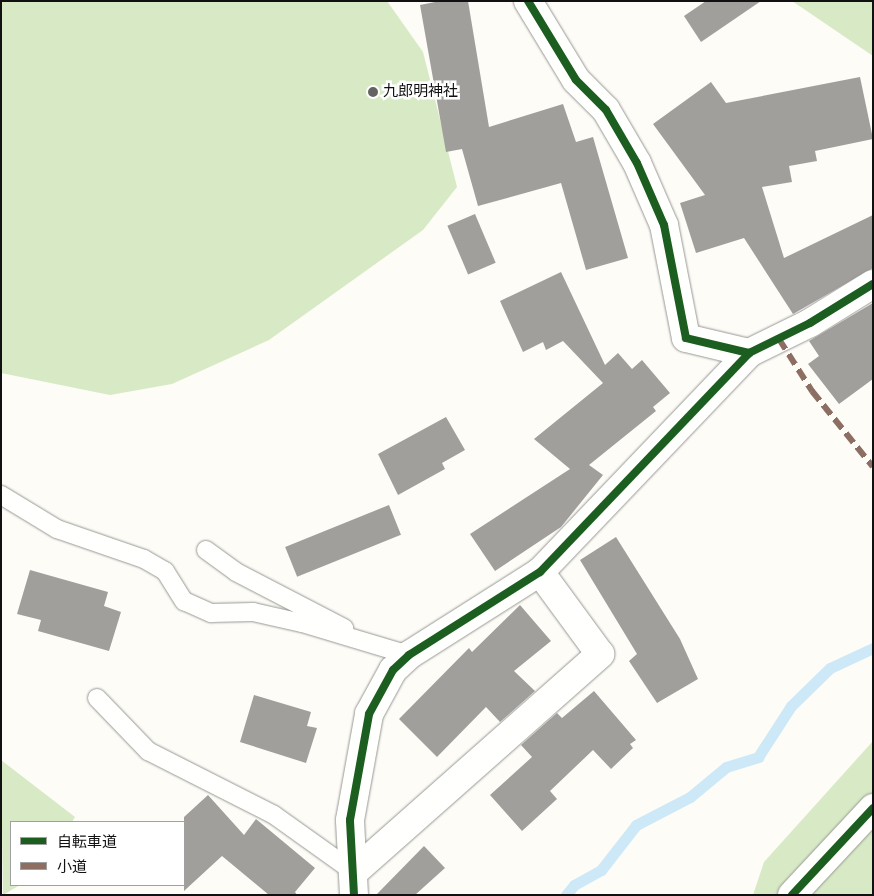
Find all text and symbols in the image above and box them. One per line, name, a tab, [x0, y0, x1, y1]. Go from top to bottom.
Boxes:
place label: 九郎明神社	[383, 83, 458, 101]
marker: 九郎明神社	[367, 86, 379, 98]
legend	[10, 821, 185, 886]
text: 自転車道	[57, 833, 117, 851]
text: 小道	[57, 858, 87, 876]

